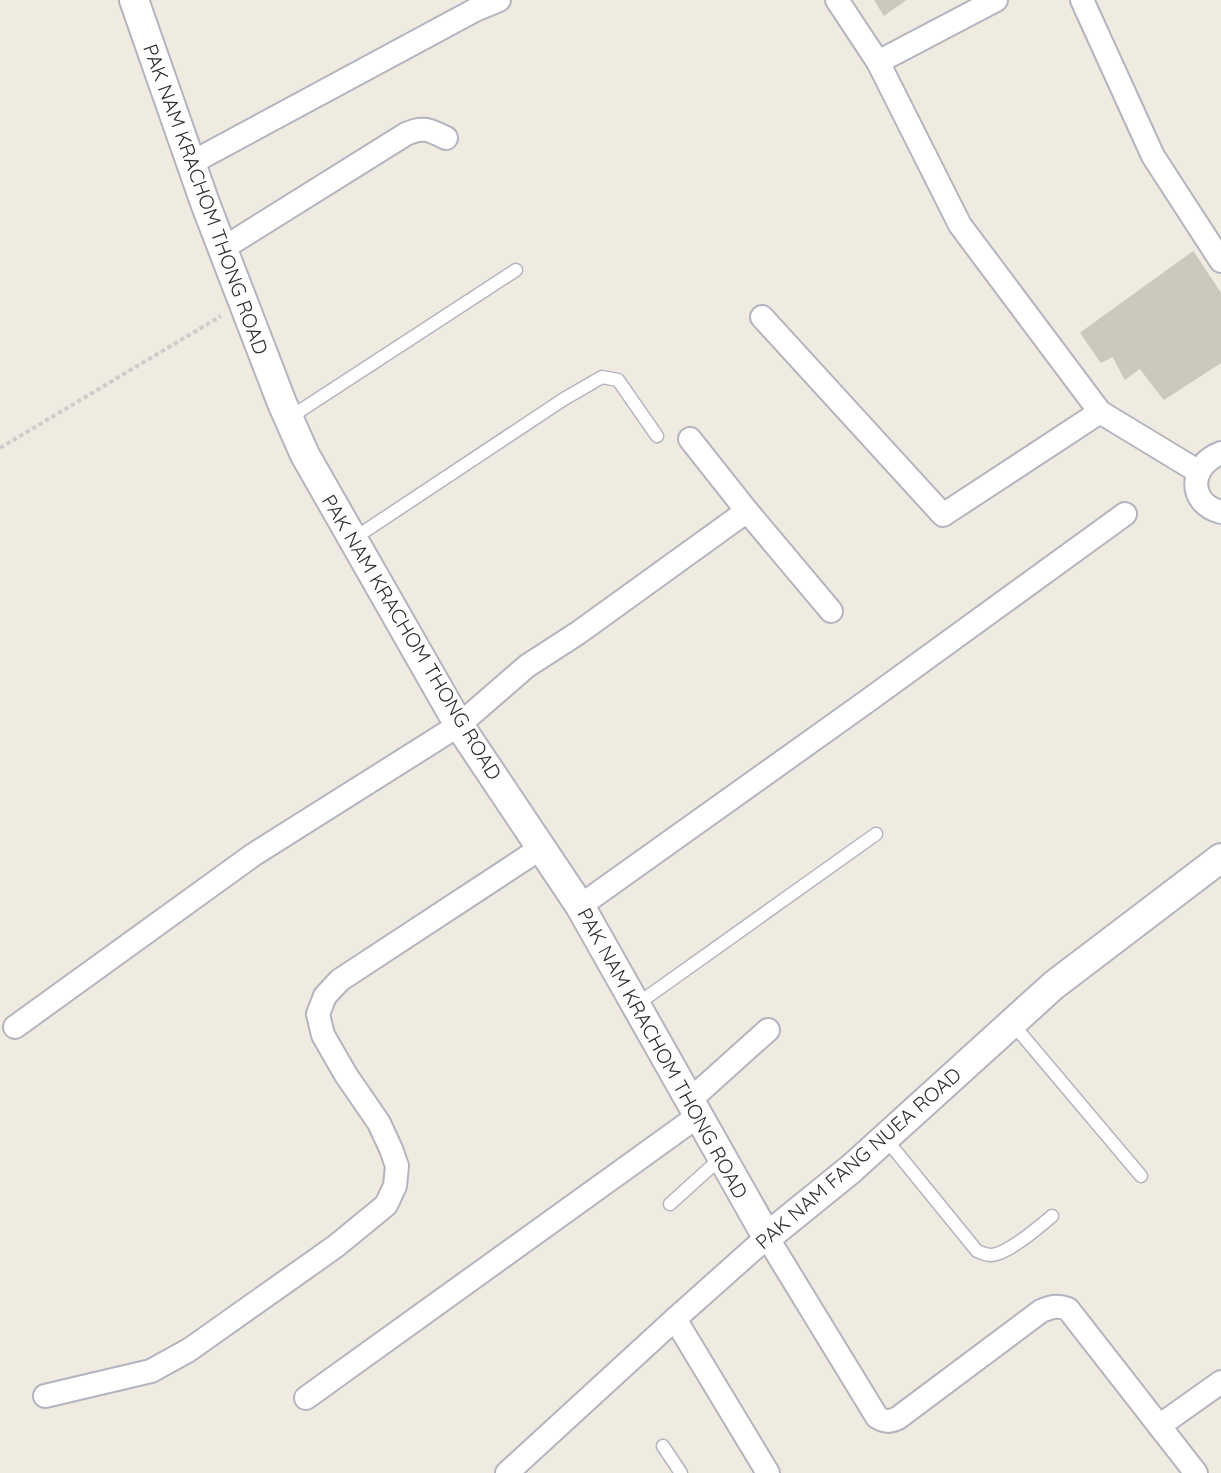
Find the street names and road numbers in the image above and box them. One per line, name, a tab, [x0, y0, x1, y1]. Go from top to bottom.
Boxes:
street label: PAK NAM KRACHOM THONG ROAD	[138, 40, 274, 358]
street label: PAK NAM KRACHOM THONG ROAD	[317, 490, 507, 784]
street label: PAK NAM KRACHOM THONG ROAD	[572, 903, 754, 1203]
street label: PAK NAM FANG NUEA ROAD	[750, 1062, 966, 1254]

